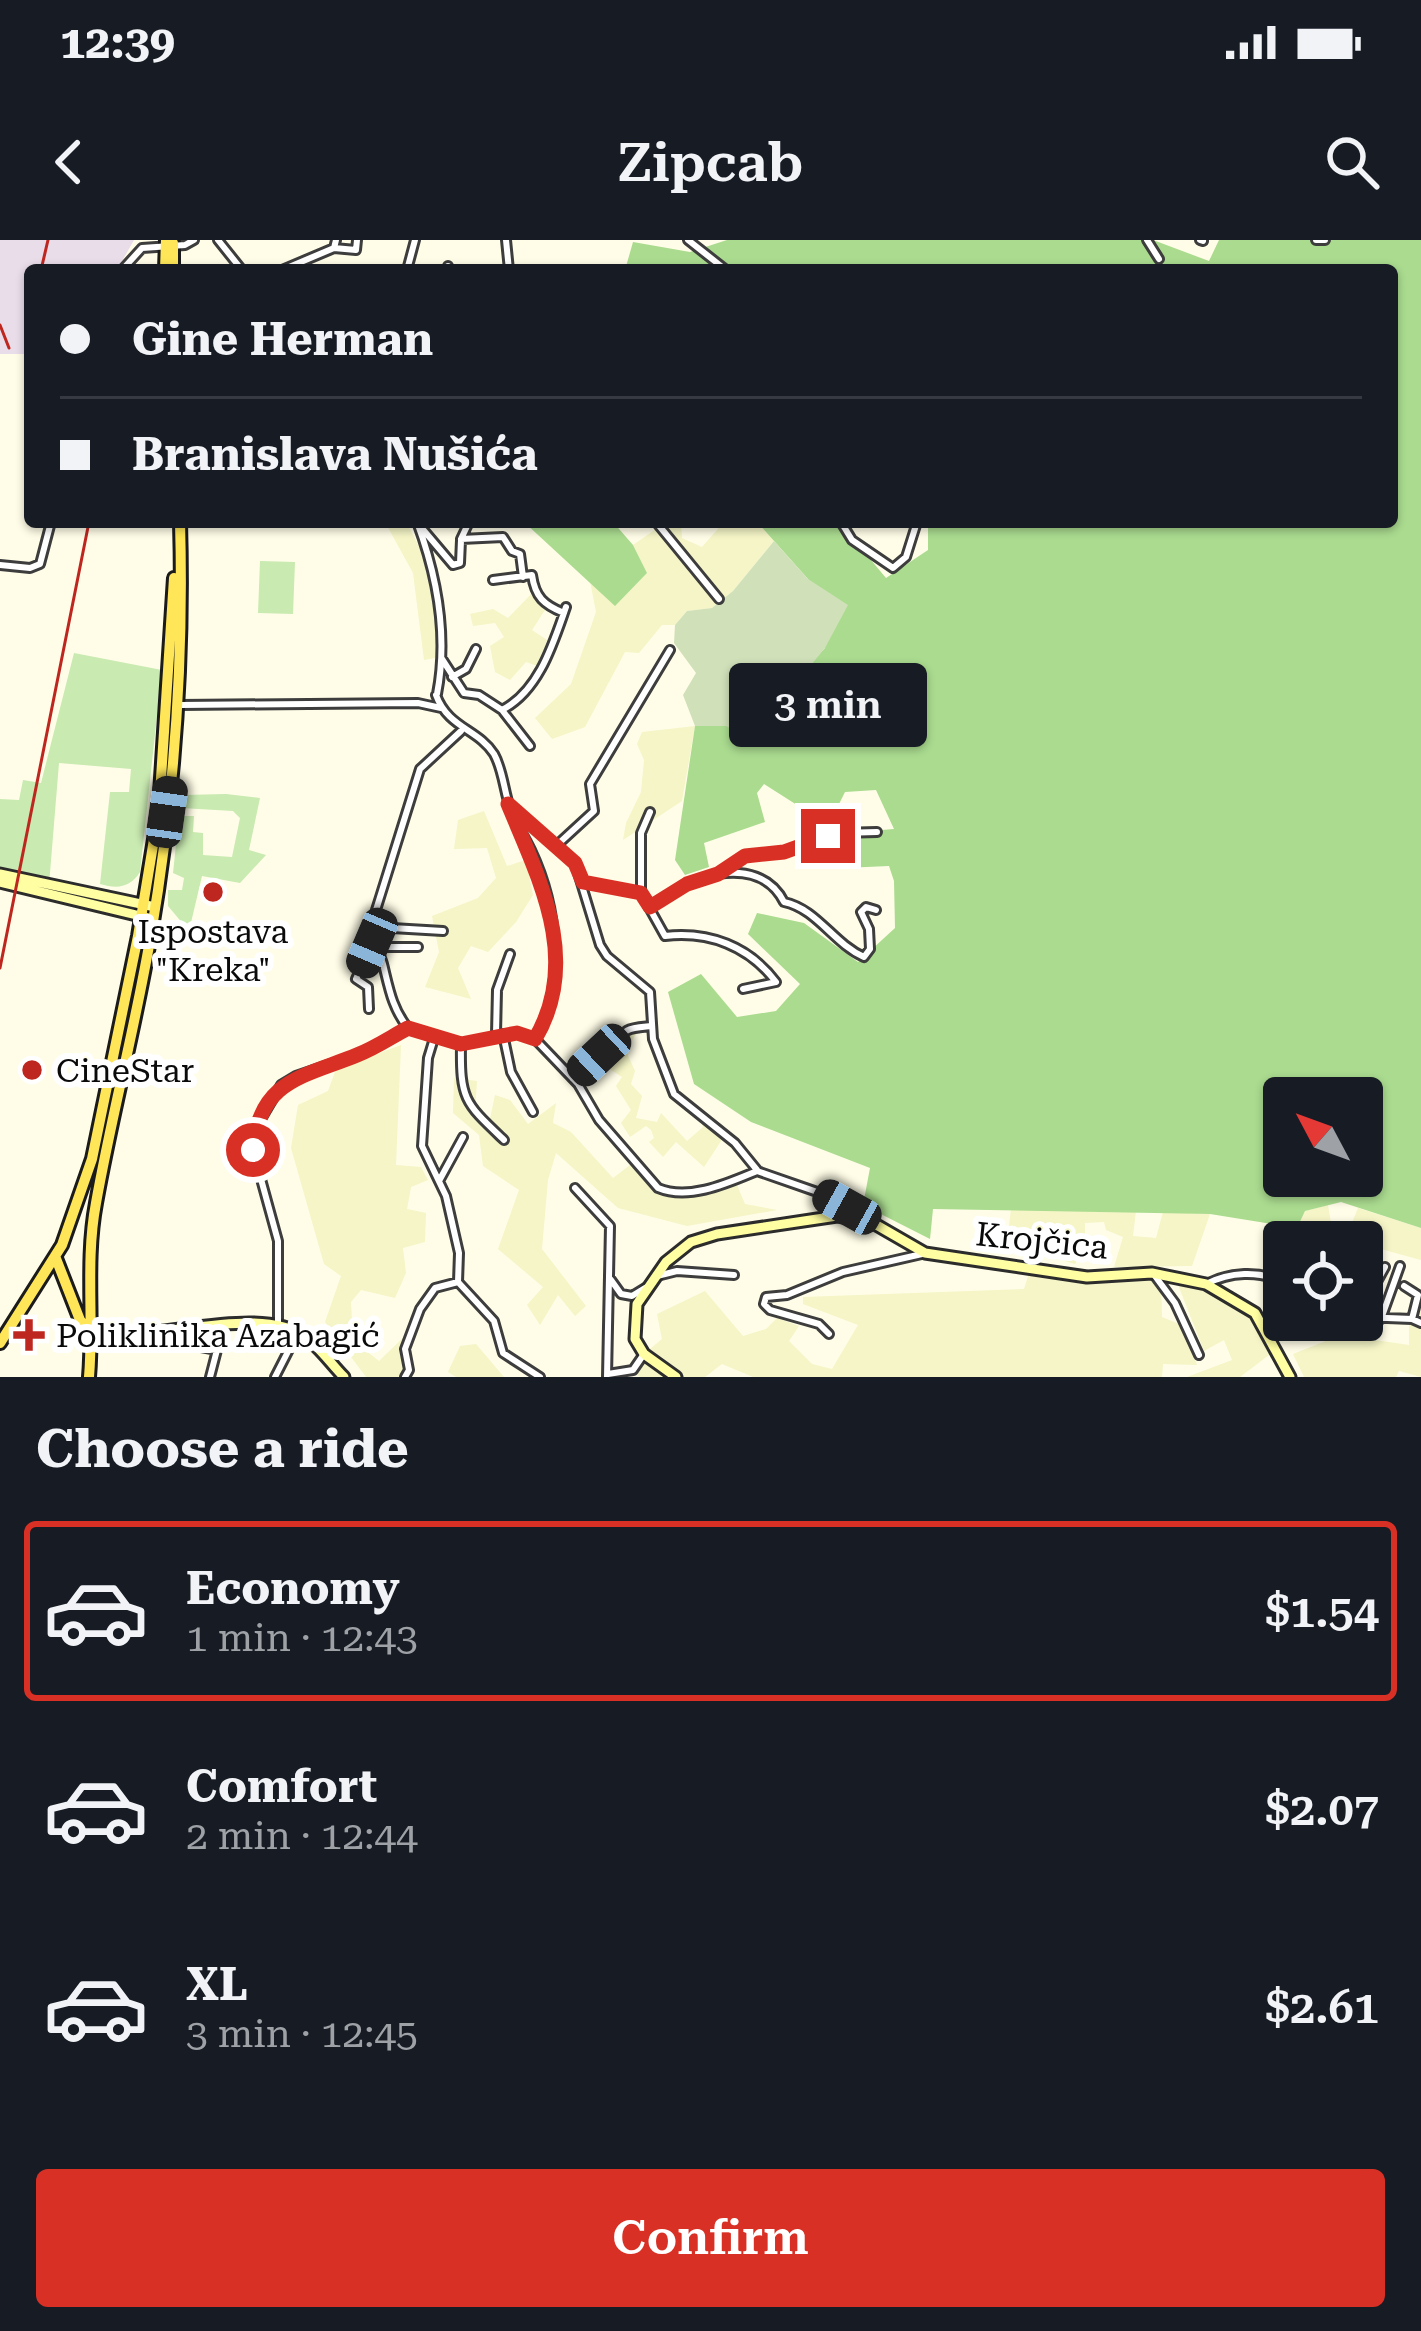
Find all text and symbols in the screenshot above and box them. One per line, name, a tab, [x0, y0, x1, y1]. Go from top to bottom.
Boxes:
text: 12:39	[60, 16, 175, 69]
icon: back	[36, 129, 102, 195]
icon: search	[1319, 129, 1385, 195]
text: Zipcab	[618, 131, 803, 194]
text: Gine Herman	[132, 313, 433, 366]
text: Branislava Nušića	[132, 428, 538, 481]
callout: 3 min	[729, 662, 927, 746]
text: 3 min	[774, 682, 882, 728]
car	[144, 774, 190, 850]
route end	[801, 809, 855, 863]
marker: Ispostava "Kreka"	[200, 879, 226, 905]
car	[341, 903, 403, 983]
place label: Ispostava "Kreka"	[138, 912, 289, 989]
car	[560, 1017, 638, 1093]
place label: CineStar	[56, 1051, 194, 1090]
marker: CineStar	[19, 1057, 45, 1083]
north arrow	[1263, 1077, 1383, 1197]
map controls	[1263, 1077, 1383, 1341]
route start	[226, 1123, 280, 1177]
car	[807, 1174, 887, 1240]
street label: Krojčica	[974, 1214, 1110, 1267]
button: locate	[1263, 1221, 1383, 1341]
place label: Poliklinika Azabagić	[56, 1316, 379, 1355]
marker: Poliklinika Azabagić	[13, 1319, 45, 1351]
text: Choose a ride	[36, 1417, 409, 1480]
icon: car	[42, 1557, 150, 1665]
text: Economy	[186, 1562, 400, 1615]
text: $1.54	[1265, 1585, 1379, 1638]
text: 1 min · 12:43	[186, 1615, 418, 1661]
icon: car	[42, 1755, 150, 1863]
text: Comfort	[186, 1760, 377, 1813]
text: $2.07	[1265, 1783, 1379, 1836]
text: 2 min · 12:44	[186, 1813, 418, 1859]
icon: car	[42, 1953, 150, 2061]
text: XL	[186, 1958, 248, 2011]
text: $2.61	[1265, 1981, 1379, 2034]
text: 3 min · 12:45	[186, 2011, 418, 2057]
button: Confirm	[36, 2169, 1385, 2307]

